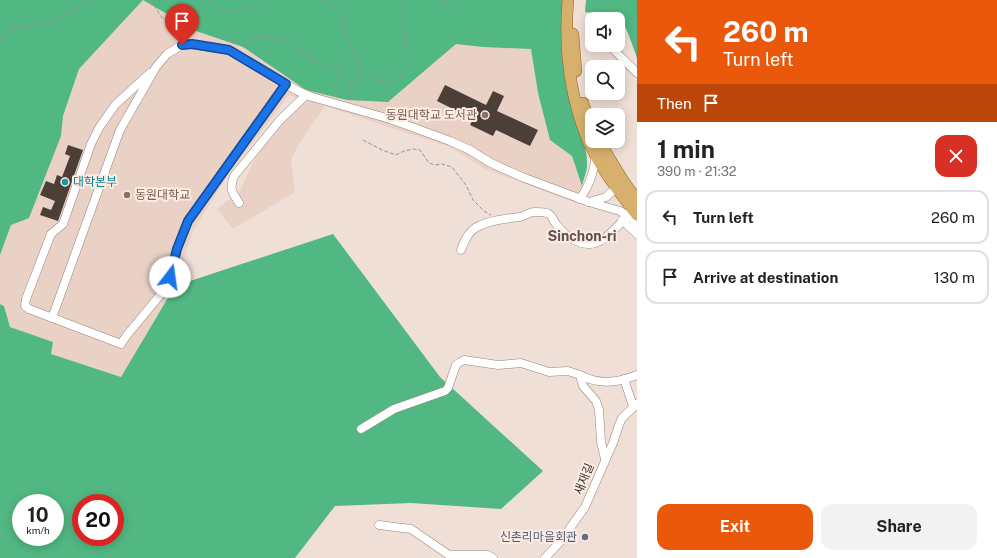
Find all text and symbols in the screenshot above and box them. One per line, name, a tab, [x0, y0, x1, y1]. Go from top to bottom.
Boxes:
pin	[165, 4, 199, 45]
icon: arrive	[171, 10, 193, 32]
map controls	[585, 12, 625, 148]
button: sound	[585, 12, 625, 52]
text: 260 m	[723, 15, 809, 48]
icon: left	[657, 16, 709, 68]
text: Turn left	[723, 49, 793, 70]
button: search	[585, 60, 625, 100]
icon: arrive	[700, 92, 722, 114]
text: Then	[657, 95, 692, 112]
place label: 동원대학교 도서관	[386, 108, 477, 122]
button: layers	[585, 108, 625, 148]
marker: 동원대학교 도서관	[480, 110, 490, 120]
text: 1 min	[657, 135, 715, 163]
button: close	[935, 135, 977, 177]
text: 390 m · 21:32	[657, 164, 737, 179]
place label: 대학본부	[73, 175, 117, 189]
marker: 대학본부	[60, 177, 70, 187]
place label: 동원대학교	[135, 188, 190, 202]
marker: 동원대학교	[122, 190, 132, 200]
icon: left	[659, 206, 681, 228]
text: Turn left	[693, 209, 754, 226]
text: 260 m	[931, 209, 975, 226]
district label: Sinchon-ri	[547, 228, 617, 244]
position arrow	[149, 256, 191, 298]
icon: arrive	[659, 266, 681, 288]
text: Arrive at destination	[693, 269, 838, 286]
text: 130 m	[934, 269, 975, 286]
street label: 새재길	[571, 461, 597, 497]
speed limit sign: 20	[72, 494, 124, 546]
text: 10	[27, 503, 49, 527]
button: Exit	[657, 504, 813, 550]
button: Share	[821, 504, 977, 550]
text: km/h	[26, 524, 50, 536]
place label: 신촌리마을회관	[500, 530, 577, 544]
marker: 신촌리마을회관	[580, 532, 590, 542]

